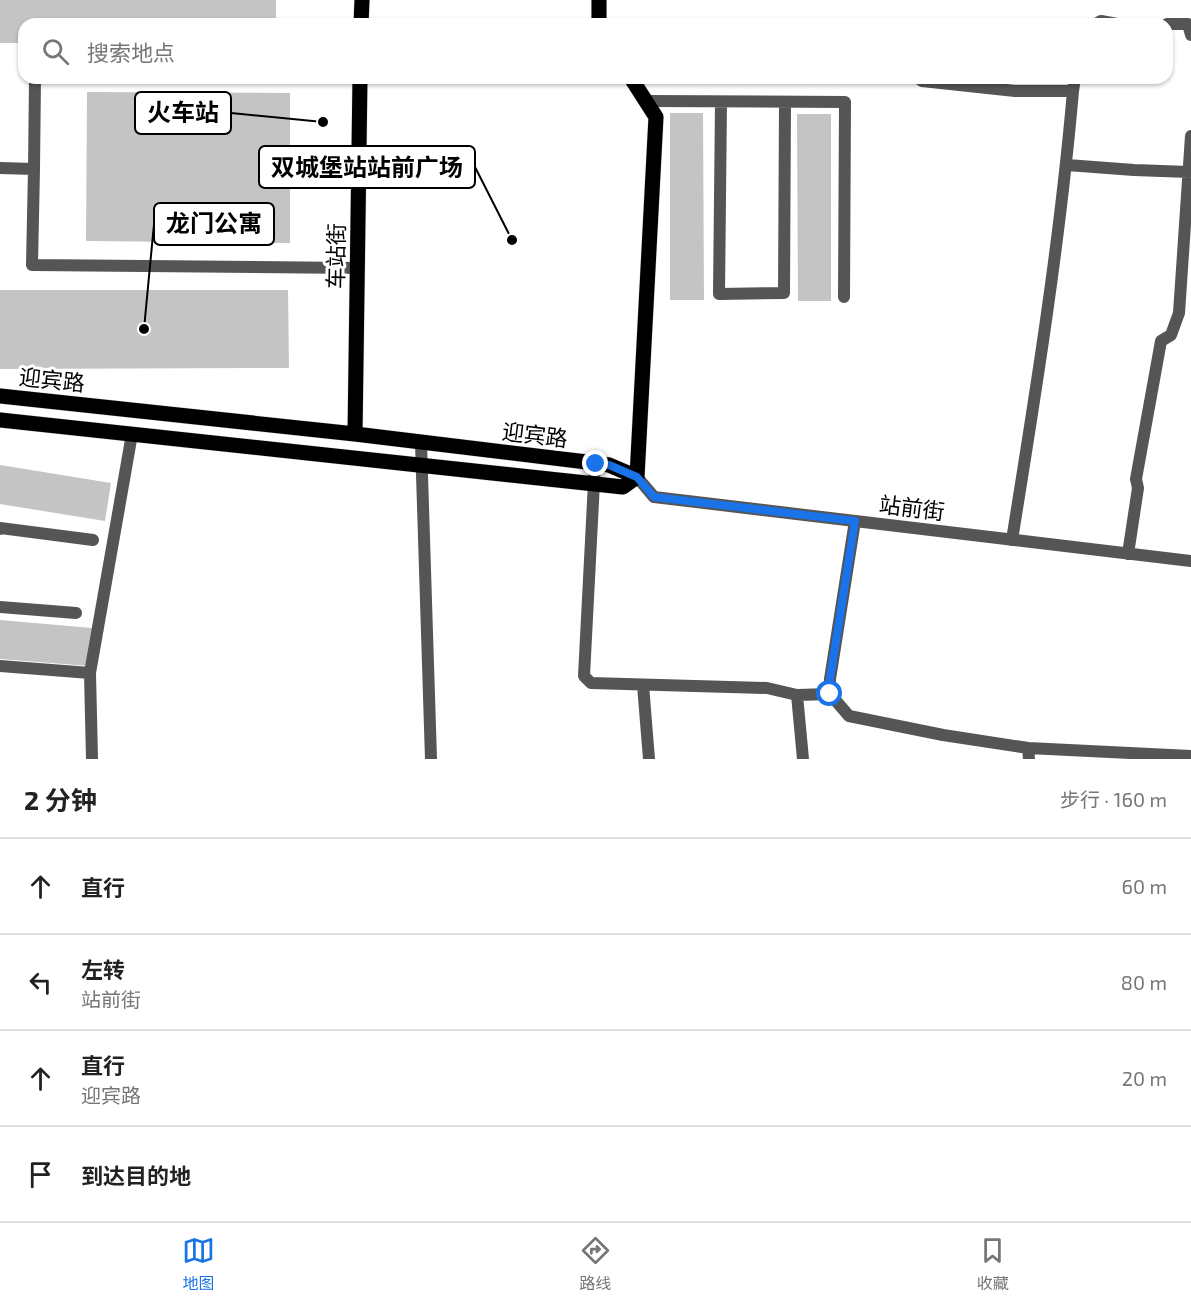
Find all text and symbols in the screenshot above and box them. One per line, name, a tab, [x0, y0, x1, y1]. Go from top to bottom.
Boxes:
search box	[18, 18, 1173, 84]
icon: search	[39, 35, 72, 68]
text: 搜索地点	[87, 39, 175, 65]
callout: 火车站	[135, 92, 231, 134]
text: 火车站	[147, 97, 219, 126]
callout: 双城堡站站前广场	[259, 146, 475, 188]
text: 双城堡站站前广场	[271, 152, 463, 181]
callout: 龙门公寓	[154, 203, 274, 245]
text: 龙门公寓	[166, 208, 262, 237]
street label: 车站街	[321, 223, 349, 289]
street label: 迎宾路	[18, 363, 86, 395]
street label: 迎宾路	[501, 417, 569, 451]
route end	[582, 450, 608, 476]
street label: 站前街	[878, 490, 946, 524]
route start	[816, 680, 842, 706]
text: 2 分钟	[24, 784, 97, 815]
text: 步行 · 160 m	[1060, 787, 1167, 811]
icon: ahead	[24, 870, 57, 903]
text: 直行	[81, 874, 125, 900]
text: 60 m	[1122, 874, 1167, 898]
text: 左转	[81, 956, 125, 982]
icon: left	[24, 966, 57, 999]
text: 80 m	[1121, 970, 1167, 994]
text: 站前街	[81, 987, 141, 1011]
text: 直行	[81, 1052, 125, 1078]
icon: ahead	[24, 1062, 57, 1095]
text: 20 m	[1122, 1066, 1167, 1090]
text: 迎宾路	[81, 1083, 141, 1107]
icon: arrive	[24, 1158, 57, 1191]
text: 到达目的地	[81, 1162, 191, 1188]
tab: 地图	[182, 1234, 215, 1294]
tab: 路线	[579, 1234, 612, 1294]
tab: 收藏	[976, 1234, 1009, 1294]

